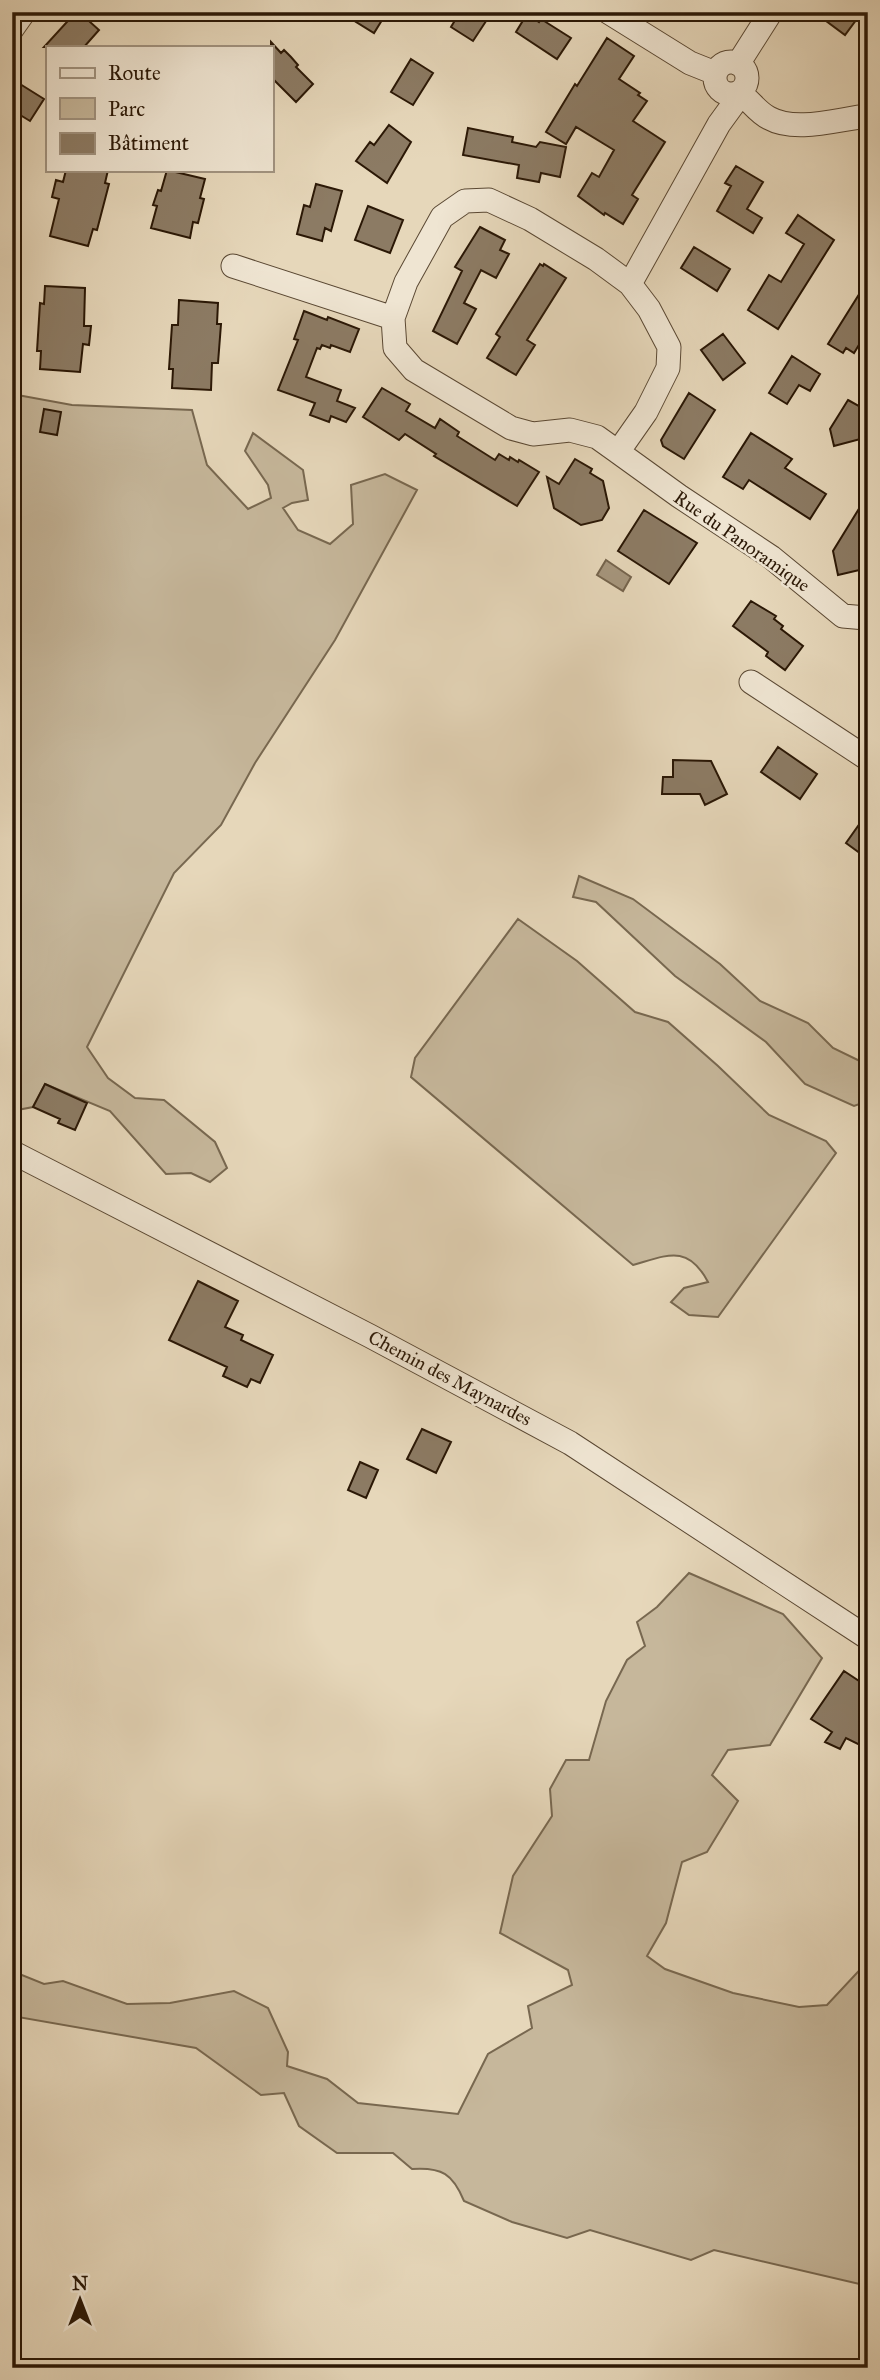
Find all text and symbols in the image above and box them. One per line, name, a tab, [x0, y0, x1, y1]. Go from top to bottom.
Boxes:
legend	[46, 46, 273, 172]
text: Route	[108, 60, 161, 86]
text: Parc	[108, 96, 145, 122]
text: Bâtiment	[108, 130, 190, 156]
street label: Rue du Panoramique	[669, 485, 815, 597]
street label: Chemin des Maynardes	[365, 1325, 536, 1431]
north arrow	[46, 2264, 116, 2334]
text: N	[72, 2272, 88, 2295]

